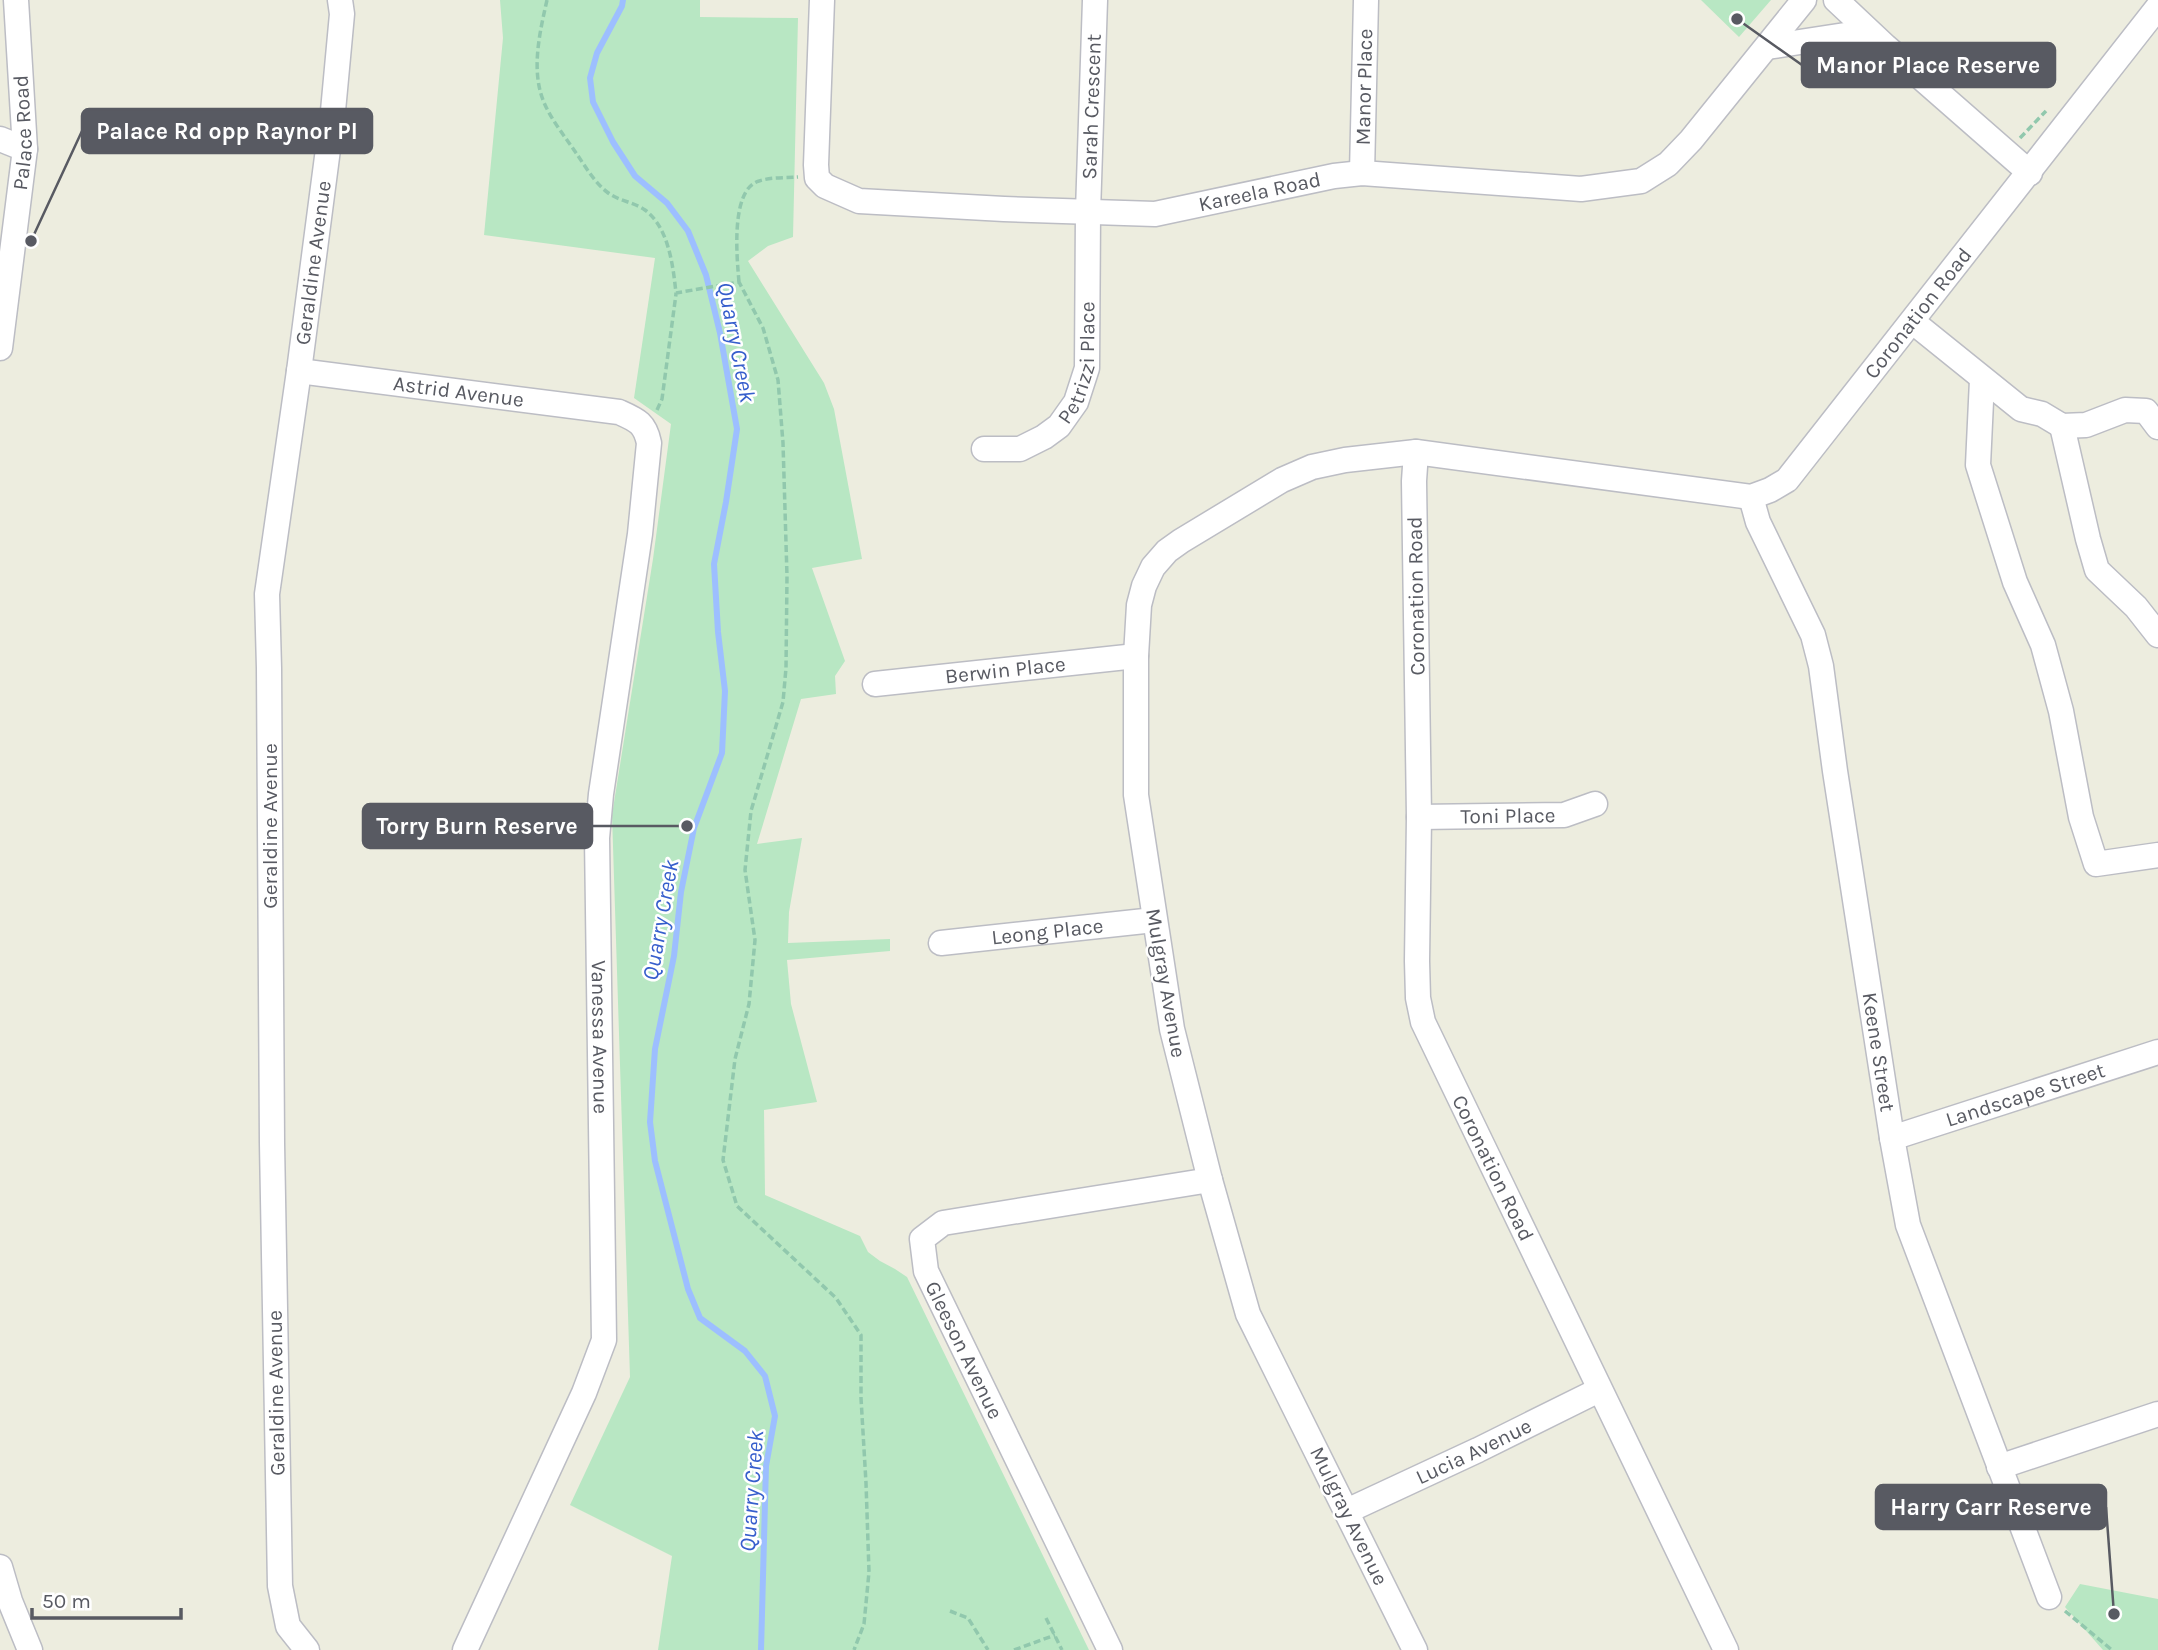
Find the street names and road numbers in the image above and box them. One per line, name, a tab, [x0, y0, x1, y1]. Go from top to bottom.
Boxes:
street label: Manor Place	[1351, 28, 1377, 146]
street label: Sarah Crescent	[1077, 33, 1106, 180]
street label: Palace Road	[8, 74, 37, 192]
street label: Kareela Road	[1196, 167, 1323, 216]
street label: Geraldine Avenue	[291, 179, 336, 346]
street label: Coronation Road	[1859, 243, 1977, 383]
street label: Petrizzi Place	[1052, 301, 1100, 428]
street label: Astrid Avenue	[392, 371, 525, 412]
street label: Coronation Road	[1403, 516, 1429, 676]
street label: Berwin Place	[944, 652, 1067, 688]
street label: Geraldine Avenue	[258, 743, 282, 909]
street label: Toni Place	[1460, 803, 1556, 828]
street label: Mulgray Avenue	[1141, 906, 1191, 1060]
street label: Leong Place	[990, 914, 1105, 949]
street label: Vanessa Avenue	[587, 960, 613, 1114]
street label: Keene Street	[1858, 991, 1900, 1114]
street label: Landscape Street	[1943, 1058, 2108, 1132]
street label: Coronation Road	[1447, 1091, 1539, 1245]
street label: Gleeson Avenue	[920, 1277, 1008, 1423]
street label: Geraldine Avenue	[263, 1310, 289, 1476]
street label: Lucia Avenue	[1412, 1413, 1535, 1489]
street label: Mulgray Avenue	[1305, 1443, 1393, 1589]

